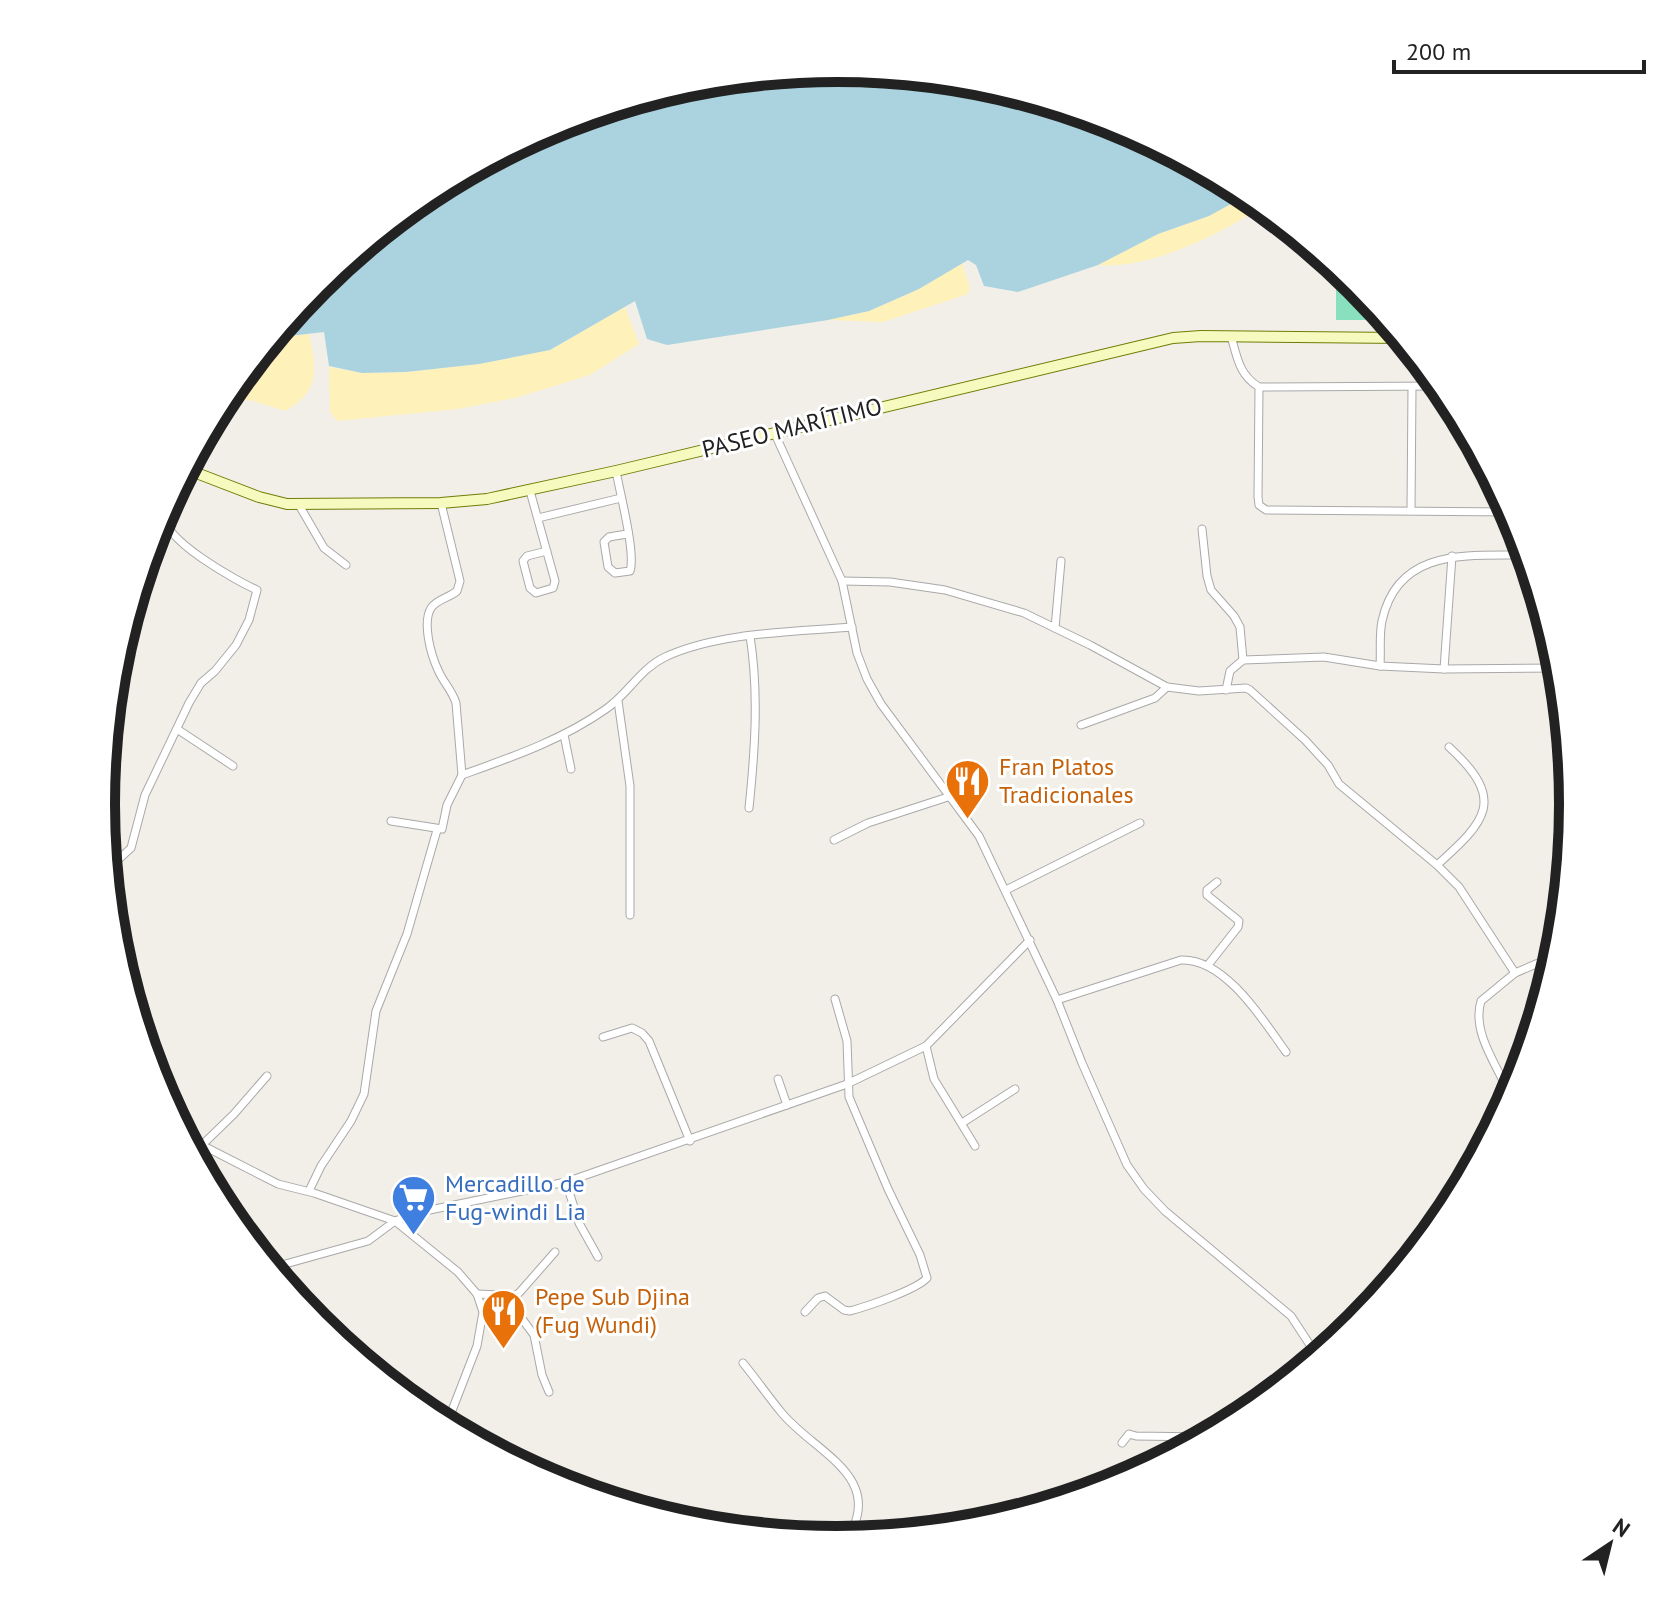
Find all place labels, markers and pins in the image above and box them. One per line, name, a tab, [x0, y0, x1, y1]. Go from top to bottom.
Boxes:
place label: Fran Platos Tradicionales	[999, 751, 1134, 810]
restaurant icon: Fran Platos Tradicionales	[944, 757, 992, 820]
place label: Mercadillo de Fug-windi Lia	[445, 1168, 586, 1227]
supermarket icon: Mercadillo de Fug-windi Lia	[390, 1174, 438, 1237]
place label: Pepe Sub Djina (Fug Wundi)	[535, 1281, 690, 1340]
restaurant icon: Pepe Sub Djina (Fug Wundi)	[480, 1287, 528, 1350]

